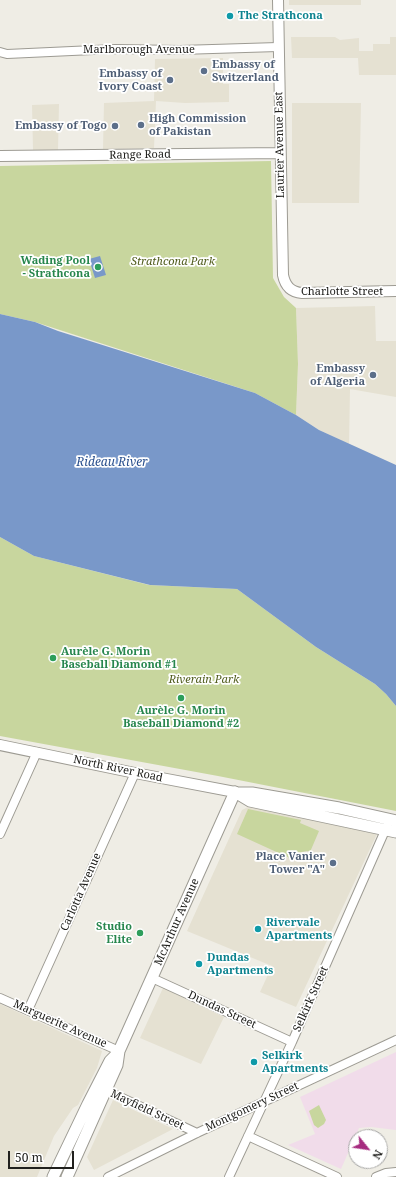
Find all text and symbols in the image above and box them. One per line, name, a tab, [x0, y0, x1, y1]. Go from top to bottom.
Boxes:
place label: The Strathcona	[238, 9, 323, 23]
marker: The Strathcona	[225, 11, 235, 21]
street label: Marlborough Avenue	[83, 43, 195, 57]
place label: Embassy of Switzerland	[212, 58, 279, 84]
marker: Embassy of Switzerland	[199, 66, 209, 76]
place label: Embassy of Ivory Coast	[99, 67, 162, 93]
marker: Embassy of Ivory Coast	[165, 75, 175, 85]
street label: Laurier Avenue East	[272, 92, 288, 198]
place label: High Commission of Pakistan	[149, 112, 246, 138]
place label: Embassy of Togo	[15, 119, 107, 133]
marker: High Commission of Pakistan	[136, 120, 146, 130]
marker: Embassy of Togo	[110, 121, 120, 131]
street label: Range Road	[109, 148, 171, 162]
place label: Wading Pool - Strathcona	[21, 254, 90, 280]
park label: Strathcona Park	[131, 255, 215, 269]
marker: Wading Pool - Strathcona	[93, 262, 103, 272]
street label: Charlotte Street	[301, 285, 383, 299]
place label: Embassy of Algeria	[310, 362, 365, 388]
marker: Embassy of Algeria	[368, 370, 378, 380]
water label: Rideau River	[76, 456, 148, 470]
place label: Aurèle G. Morin Baseball Diamond #1	[61, 645, 177, 671]
marker: Aurèle G. Morin Baseball Diamond #1	[48, 653, 58, 663]
park label: Riverain Park	[169, 673, 239, 687]
marker: Aurèle G. Morin Baseball Diamond #2	[176, 693, 186, 703]
place label: Aurèle G. Morin Baseball Diamond #2	[123, 704, 239, 730]
street label: North River Road	[72, 753, 164, 785]
place label: Place Vanier Tower "A"	[256, 850, 325, 876]
street label: Carlotta Avenue	[58, 851, 104, 933]
marker: Place Vanier Tower "A"	[328, 858, 338, 868]
street label: McArthur Avenue	[152, 876, 202, 968]
place label: Rivervale Apartments	[266, 916, 332, 942]
place label: Studio Elite	[96, 920, 132, 946]
marker: Rivervale Apartments	[253, 924, 263, 934]
marker: Studio Elite	[135, 928, 145, 938]
place label: Dundas Apartments	[207, 951, 273, 977]
marker: Dundas Apartments	[194, 959, 204, 969]
street label: Selkirk Street	[291, 964, 331, 1034]
street label: Dundas Street	[186, 988, 258, 1032]
street label: Marguerite Avenue	[11, 997, 109, 1051]
place label: Selkirk Apartments	[262, 1049, 328, 1075]
marker: Selkirk Apartments	[249, 1057, 259, 1067]
street label: Montgomery Street	[203, 1080, 301, 1134]
street label: Mayfield Street	[108, 1087, 186, 1133]
north arrow	[348, 1129, 388, 1169]
scale bar	[10, 1143, 76, 1169]
text: N	[369, 1147, 387, 1162]
text: 50 m	[15, 1149, 43, 1166]

